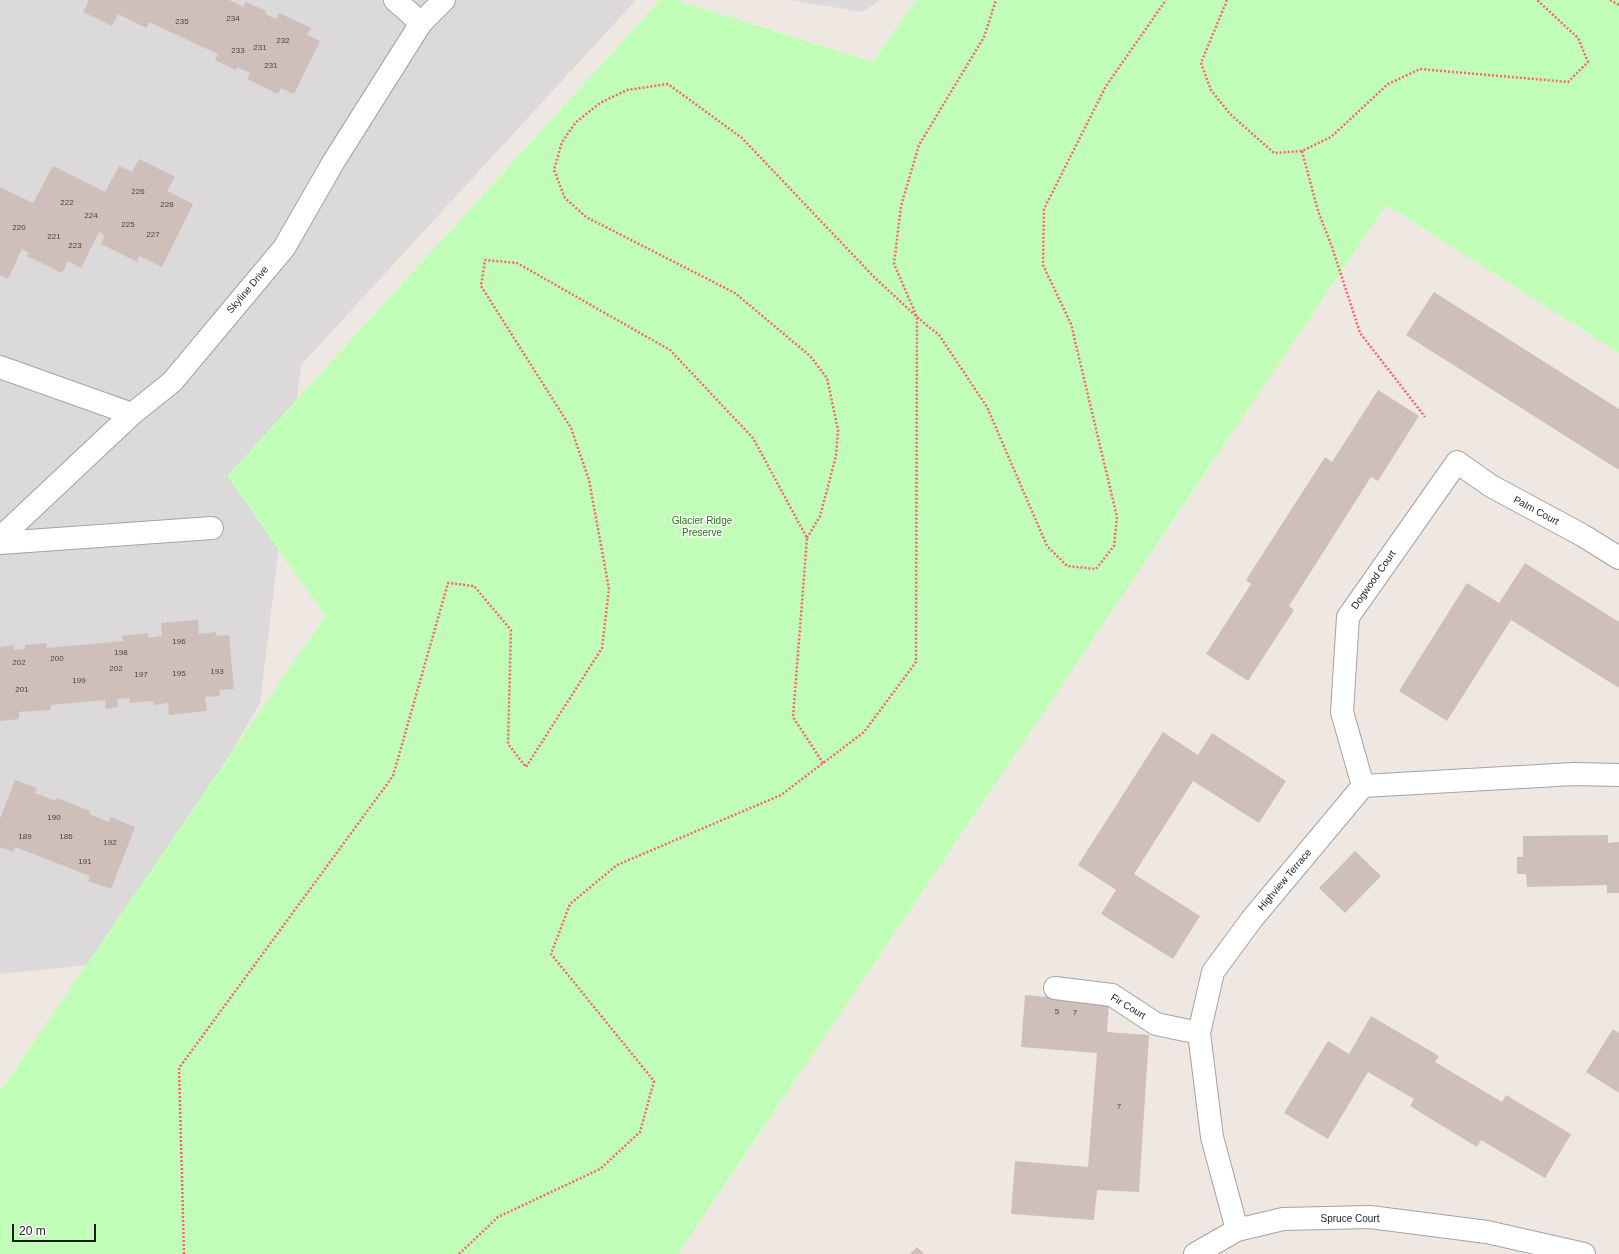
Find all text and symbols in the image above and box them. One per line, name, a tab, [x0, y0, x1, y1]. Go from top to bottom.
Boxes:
house number: 234	[226, 14, 240, 24]
house number: 235	[175, 17, 189, 27]
house number: 232	[276, 36, 290, 46]
house number: 231	[253, 43, 267, 53]
house number: 233	[231, 46, 245, 56]
house number: 231	[264, 61, 278, 71]
house number: 226	[131, 187, 145, 197]
house number: 222	[60, 198, 74, 208]
house number: 228	[160, 200, 174, 210]
house number: 224	[84, 211, 98, 221]
house number: 225	[121, 220, 135, 230]
house number: 220	[12, 223, 26, 233]
house number: 227	[146, 230, 160, 240]
house number: 221	[47, 232, 61, 242]
house number: 223	[68, 241, 82, 251]
street label: Skyline Drive	[225, 264, 271, 316]
street label: Palm Court	[1511, 494, 1561, 528]
park label: Glacier Ridge Preserve	[672, 515, 732, 538]
street label: Dogwood Court	[1349, 548, 1399, 612]
house number: 196	[172, 637, 186, 647]
house number: 198	[114, 648, 128, 658]
house number: 200	[50, 654, 64, 664]
house number: 202	[12, 658, 26, 668]
house number: 202	[109, 664, 123, 674]
house number: 193	[210, 667, 224, 677]
house number: 195	[172, 669, 186, 679]
house number: 197	[134, 670, 148, 680]
house number: 199	[72, 676, 86, 686]
house number: 201	[15, 685, 29, 695]
house number: 190	[47, 813, 61, 823]
house number: 189	[18, 832, 32, 842]
house number: 186	[59, 832, 73, 842]
house number: 192	[103, 838, 117, 848]
street label: Highview Terrace	[1256, 847, 1314, 913]
house number: 191	[78, 857, 92, 867]
street label: Fir Court	[1108, 992, 1148, 1022]
house number: 5	[1055, 1007, 1059, 1017]
house number: 7	[1073, 1008, 1077, 1018]
house number: 7	[1117, 1102, 1121, 1112]
street label: Spruce Court	[1321, 1213, 1379, 1225]
scale bar	[14, 1216, 98, 1242]
text: 20 m	[19, 1224, 46, 1238]

